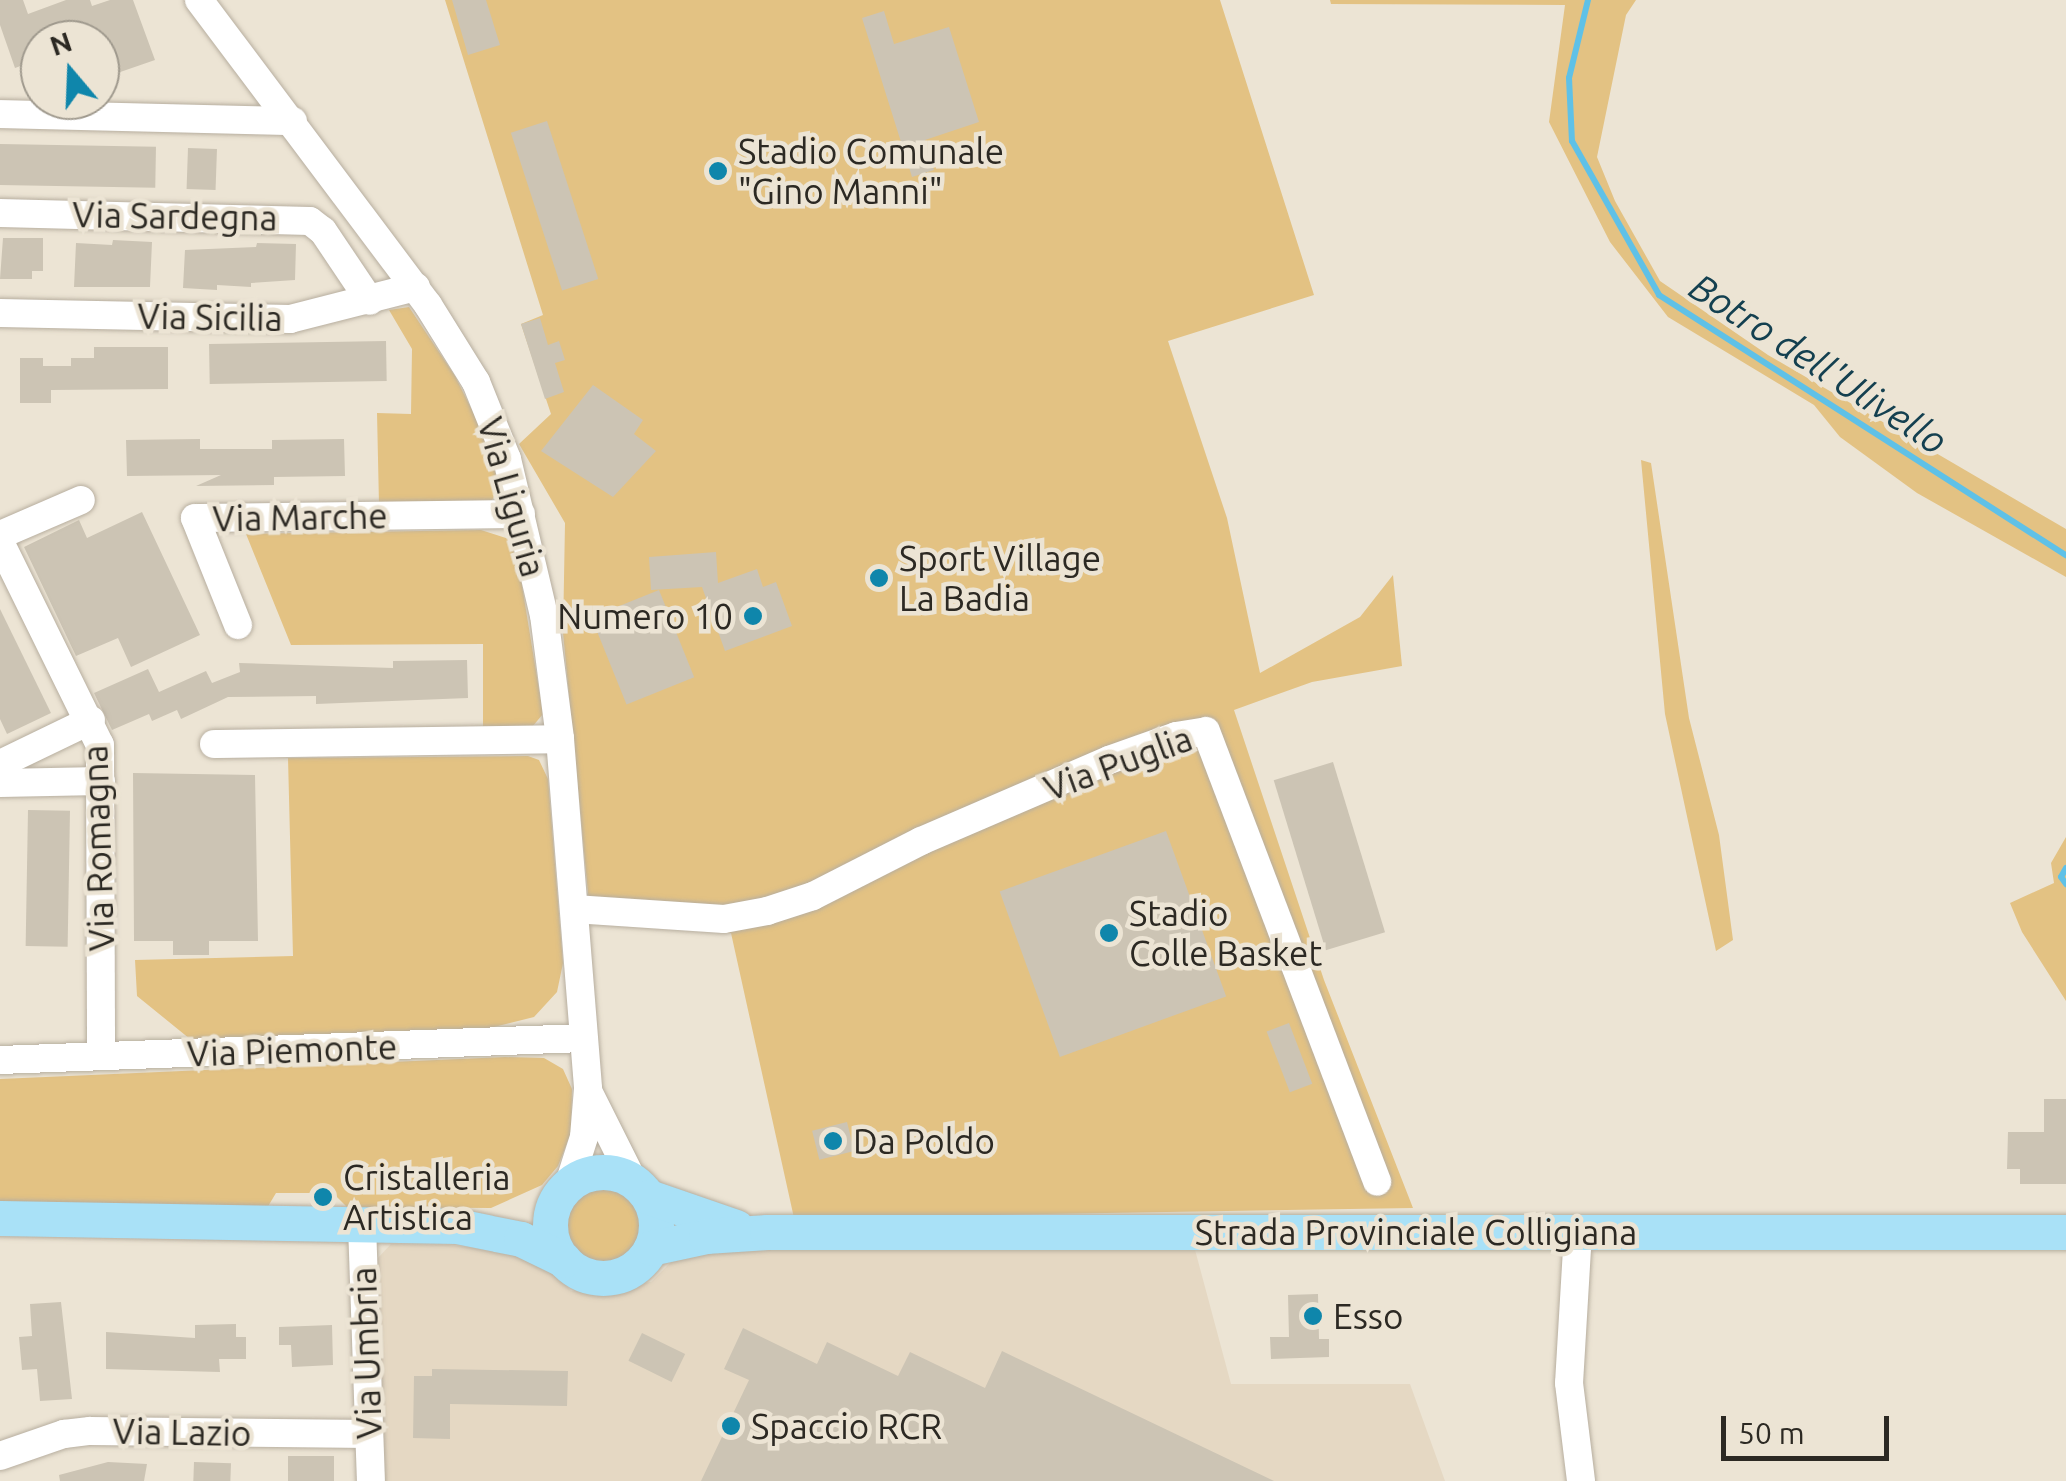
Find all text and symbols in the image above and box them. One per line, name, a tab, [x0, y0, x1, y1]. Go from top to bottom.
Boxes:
north arrow	[20, 20, 120, 120]
text: N	[46, 25, 76, 61]
place label: Stadio Comunale "Gino Manni"	[738, 130, 1004, 212]
marker: Stadio Comunale "Gino Manni"	[707, 160, 729, 182]
street label: Via Sardegna	[72, 193, 278, 239]
water label: Botro dell'Ulivello	[1681, 264, 1955, 464]
street label: Via Sicilia	[137, 295, 283, 339]
street label: Via Liguria	[469, 412, 555, 582]
street label: Via Marche	[212, 494, 388, 540]
place label: Sport Village La Badia	[899, 537, 1101, 619]
marker: Sport Village La Badia	[868, 567, 890, 589]
place label: Numero 10	[557, 595, 733, 637]
marker: Numero 10	[742, 605, 764, 627]
street label: Via Puglia	[1038, 717, 1198, 809]
street label: Via Romagna	[73, 744, 123, 952]
place label: Stadio Colle Basket	[1129, 892, 1322, 974]
marker: Stadio Colle Basket	[1098, 922, 1120, 944]
street label: Via Piemonte	[186, 1025, 398, 1075]
place label: Da Poldo	[853, 1120, 995, 1162]
marker: Da Poldo	[822, 1130, 844, 1152]
place label: Cristalleria Artistica	[343, 1156, 511, 1238]
marker: Cristalleria Artistica	[312, 1186, 334, 1208]
street label: Strada Provinciale Colligiana	[1195, 1211, 1637, 1253]
street label: Via Umbria	[342, 1266, 390, 1440]
place label: Esso	[1333, 1295, 1403, 1337]
marker: Esso	[1302, 1305, 1324, 1327]
scale bar	[1726, 1396, 1894, 1458]
place label: Spaccio RCR	[751, 1405, 942, 1447]
street label: Via Lazio	[112, 1410, 252, 1454]
marker: Spaccio RCR	[720, 1415, 742, 1437]
text: 50 m	[1738, 1416, 1805, 1450]

